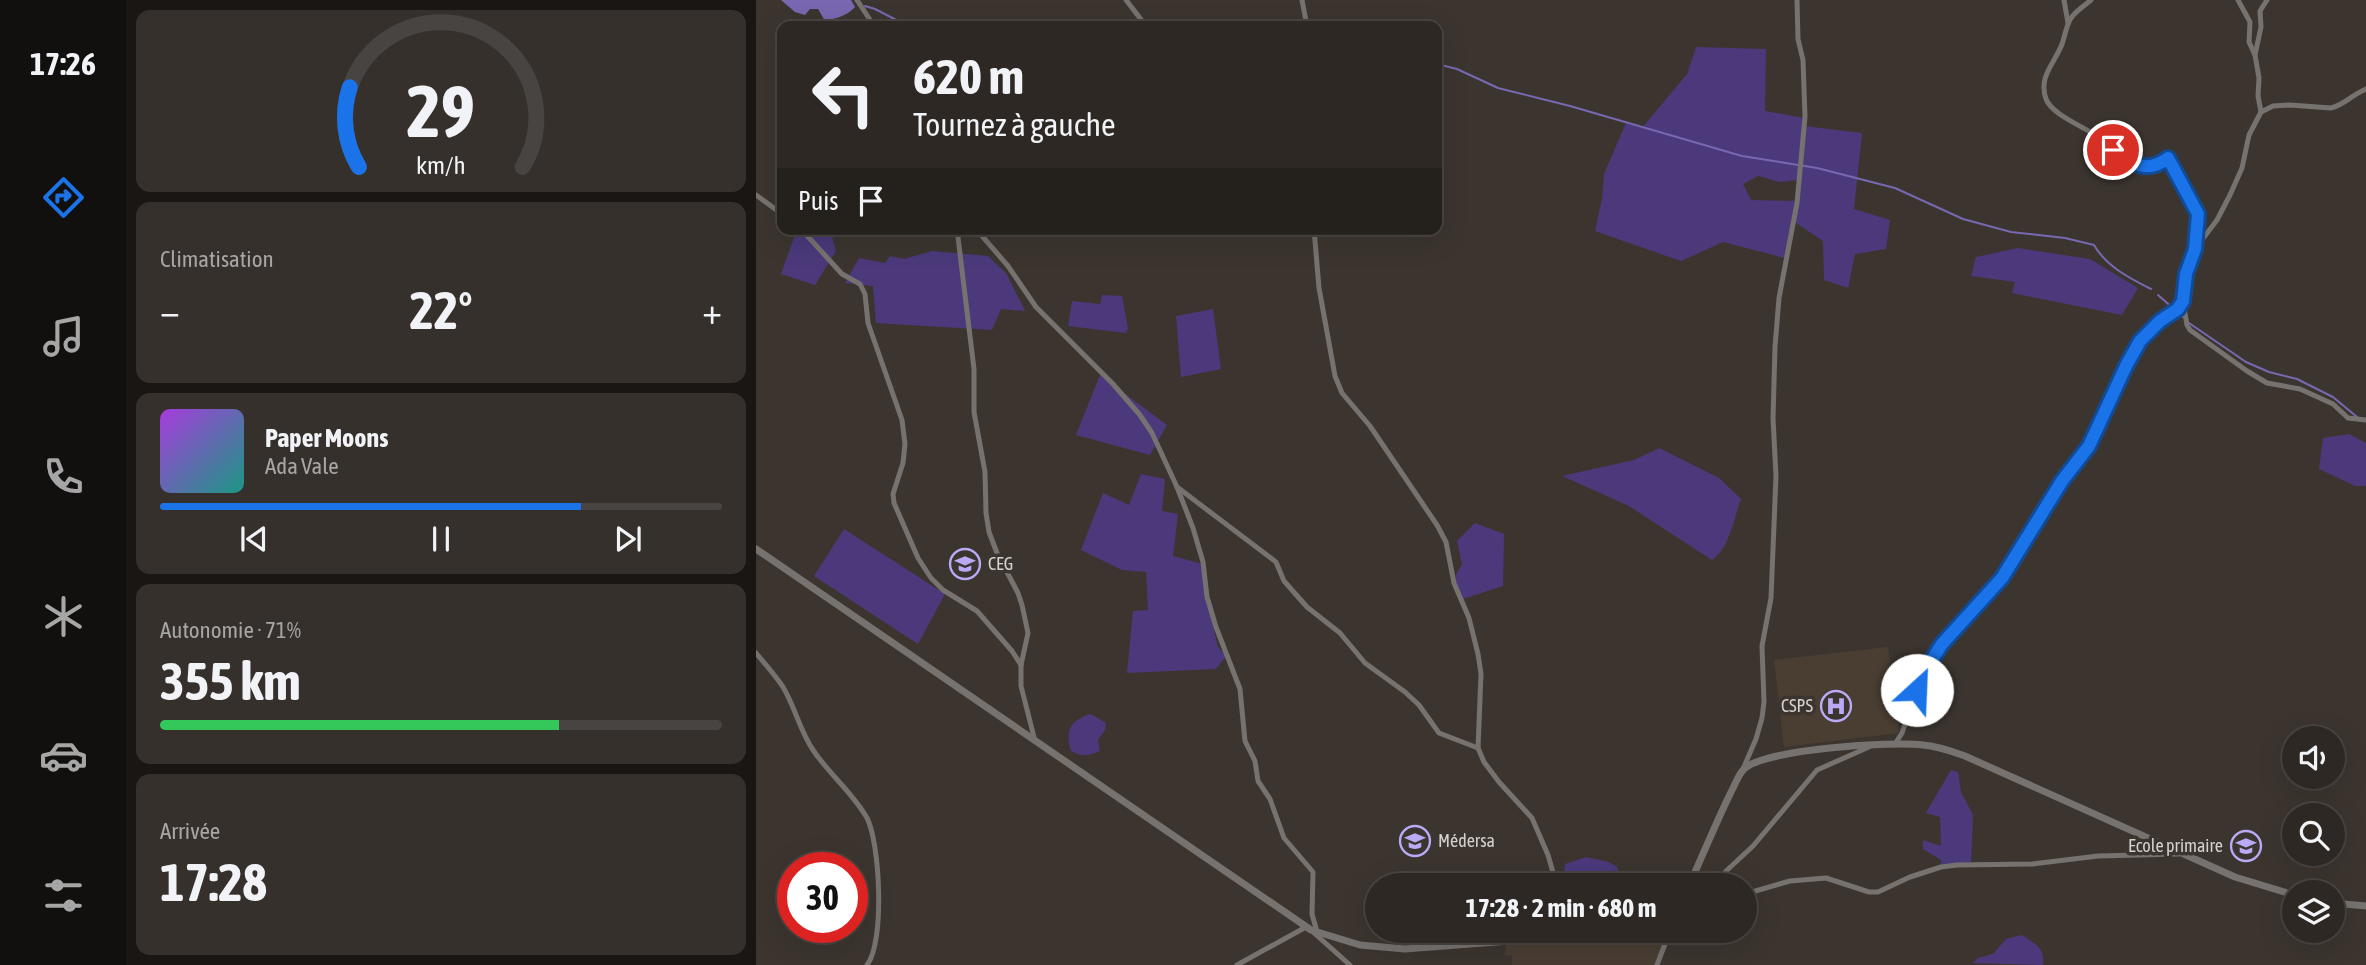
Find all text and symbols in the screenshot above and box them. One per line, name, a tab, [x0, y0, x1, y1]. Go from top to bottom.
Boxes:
text: 17:26	[30, 45, 96, 82]
text: 620 m	[913, 48, 1024, 104]
icon: left	[798, 49, 889, 140]
text: 29	[407, 69, 475, 152]
text: Tournez à gauche	[913, 106, 1116, 143]
pin	[2083, 120, 2143, 180]
icon: arrive	[2094, 131, 2132, 169]
text: km/h	[416, 151, 466, 179]
icon: directions	[39, 173, 88, 222]
icon: arrive	[852, 182, 890, 220]
text: Puis	[798, 186, 838, 216]
text: Climatisation	[160, 246, 274, 272]
text: 22°	[409, 280, 473, 340]
text: −	[160, 289, 180, 332]
text: +	[702, 289, 722, 332]
icon: music	[39, 312, 88, 361]
text: Paper Moons	[265, 423, 388, 453]
icon: phone	[39, 452, 88, 501]
text: Ada Vale	[265, 453, 339, 479]
icon: previous	[235, 520, 273, 558]
icon: pause	[422, 520, 460, 558]
icon: next	[609, 520, 647, 558]
school or university icon: CEG	[948, 547, 982, 581]
place label: CEG	[988, 553, 1013, 574]
icon: climate	[39, 592, 88, 641]
text: Autonomie · 71%	[160, 617, 301, 643]
text: 355 km	[160, 651, 301, 711]
position arrow	[1880, 653, 1954, 727]
hospital icon: CSPS	[1819, 689, 1853, 723]
place label: CSPS	[1781, 695, 1813, 716]
map controls	[2282, 726, 2345, 943]
button: sound	[2282, 726, 2345, 789]
icon: car	[39, 731, 88, 780]
button: search	[2282, 803, 2345, 866]
text: Arrivée	[160, 818, 220, 844]
school or university icon: Médersa	[1398, 824, 1432, 858]
school or university icon: Ecole primaire	[2229, 829, 2263, 863]
place label: Médersa	[1438, 830, 1495, 851]
place label: Ecole primaire	[2128, 835, 2223, 856]
text: 17:28	[160, 852, 267, 912]
speed limit sign: 30	[777, 852, 868, 943]
icon: filters	[39, 871, 88, 920]
button: layers	[2282, 880, 2345, 943]
text: 17:28 · 2 min · 680 m	[1466, 893, 1656, 923]

